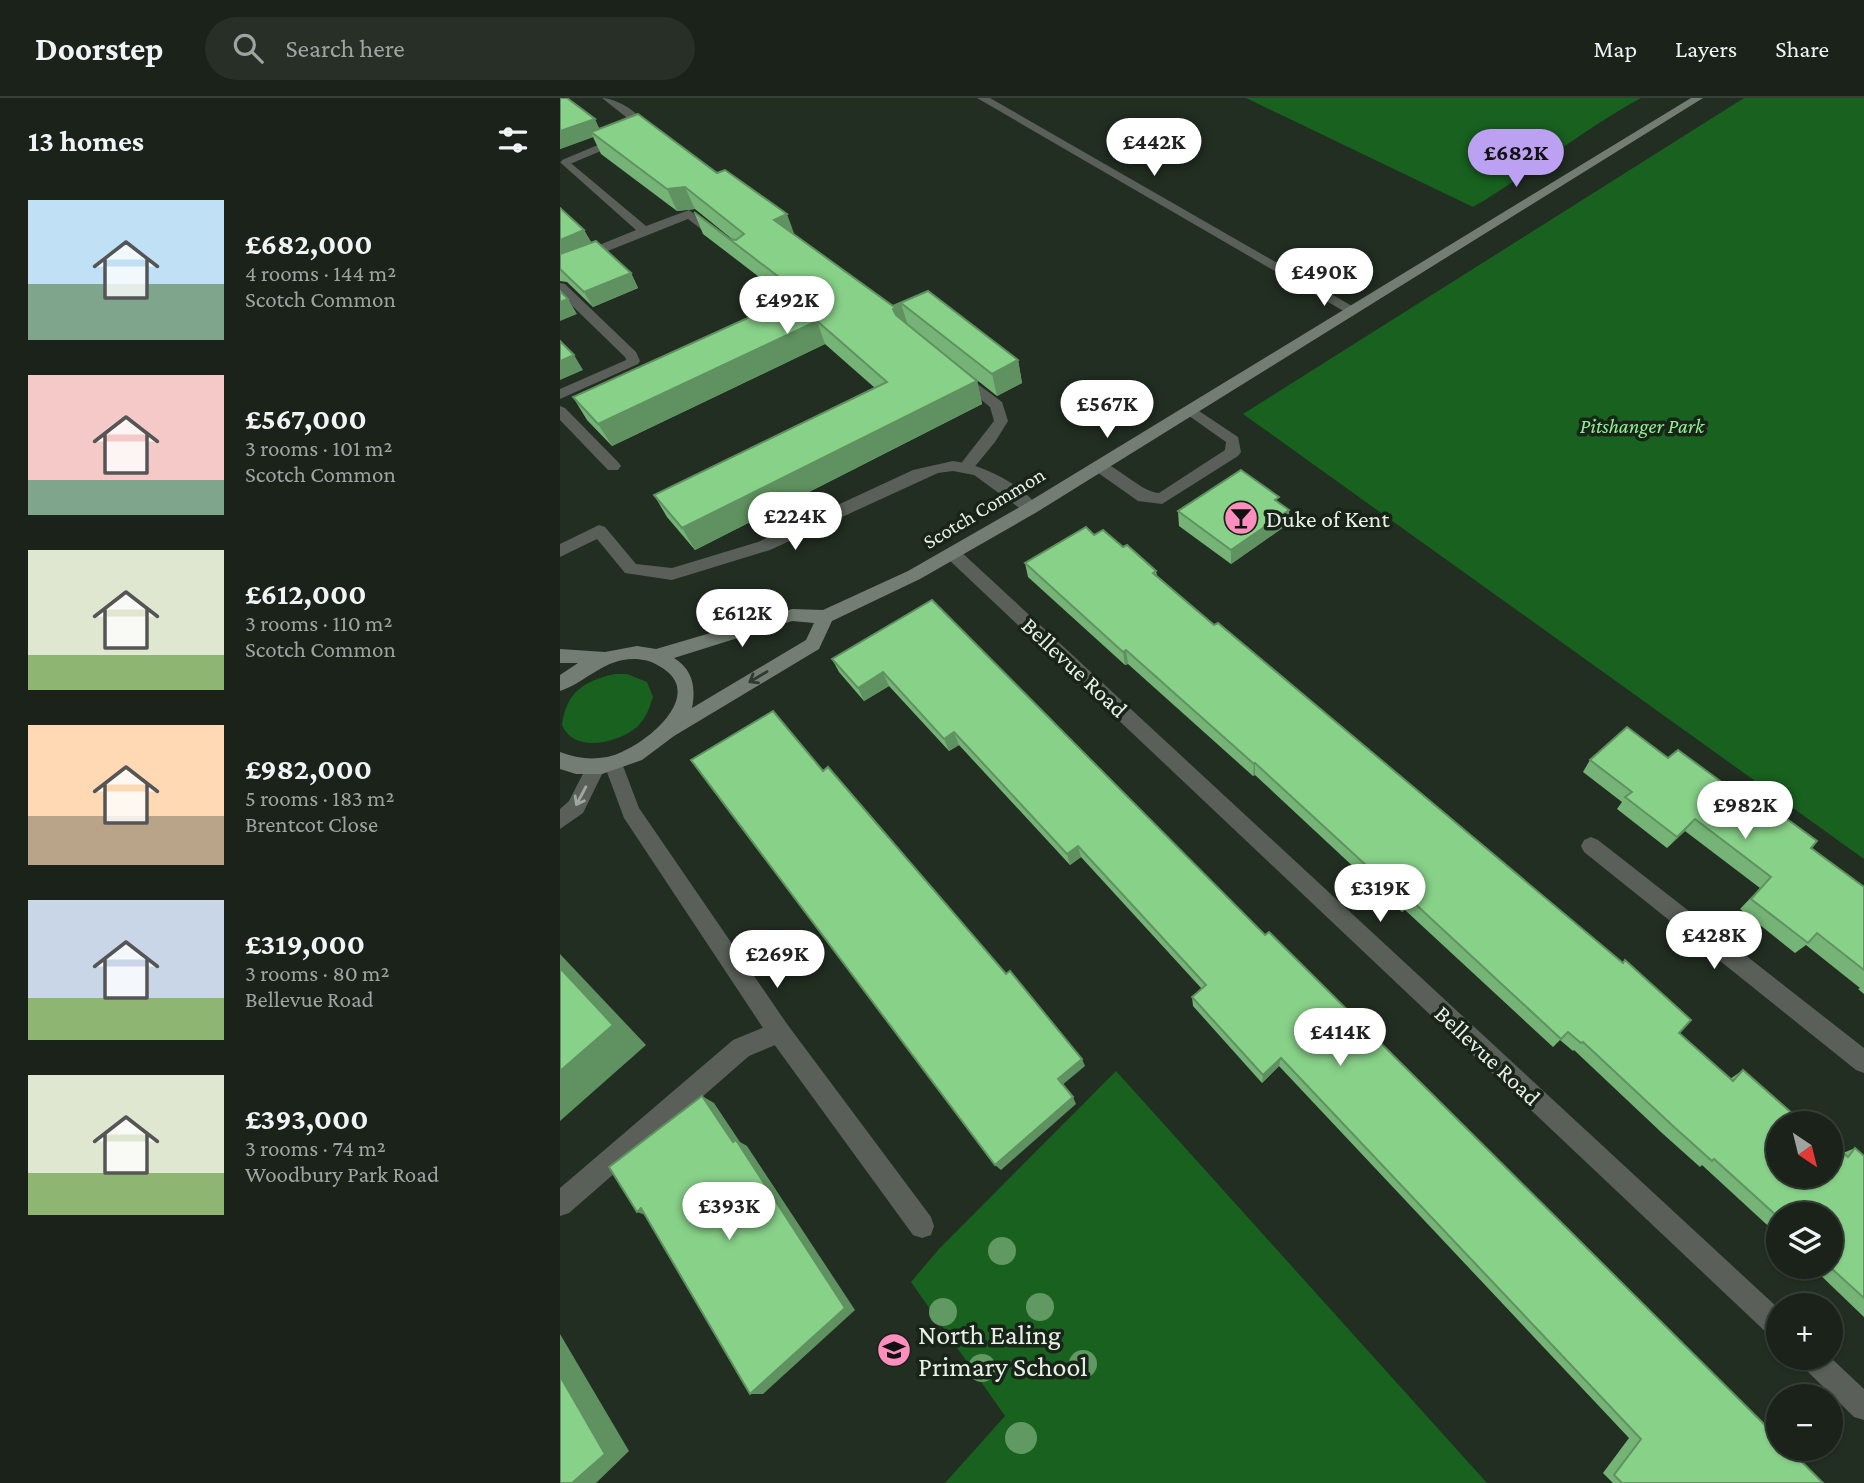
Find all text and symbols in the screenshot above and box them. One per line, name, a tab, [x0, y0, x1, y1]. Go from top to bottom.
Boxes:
search box	[205, 17, 695, 80]
icon: search	[229, 29, 267, 67]
text: Doorstep	[35, 30, 163, 67]
text: Search here	[285, 34, 405, 63]
text: Map	[1593, 35, 1637, 62]
text: Layers	[1675, 35, 1737, 62]
text: Share	[1775, 35, 1829, 62]
pin: £442K	[1105, 118, 1203, 178]
icon: filters	[494, 121, 532, 159]
text: 13 homes	[28, 124, 144, 157]
text: £442K	[1122, 128, 1186, 154]
pin: £682K	[1467, 130, 1565, 189]
text: £682K	[1484, 139, 1548, 165]
text: £682,000	[245, 227, 373, 260]
icon: home	[84, 228, 168, 312]
pin: £490K	[1275, 248, 1373, 308]
text: £490K	[1291, 258, 1357, 284]
text: 4 rooms · 144 m²	[245, 260, 396, 286]
pin: £492K	[738, 276, 836, 336]
text: Scotch Common	[245, 286, 396, 312]
text: £492K	[755, 286, 819, 312]
pin: £567K	[1058, 380, 1156, 440]
text: £567K	[1077, 390, 1137, 416]
text: £567,000	[245, 402, 367, 435]
icon: home	[84, 403, 168, 487]
park label: Pitshanger Park	[1580, 414, 1705, 438]
text: 3 rooms · 101 m²	[245, 435, 392, 461]
text: Scotch Common	[245, 461, 396, 487]
street label: Scotch Common	[919, 462, 1049, 554]
pin: £224K	[746, 492, 844, 552]
bar icon: Duke of Kent	[1222, 499, 1260, 537]
text: £224K	[764, 502, 826, 528]
place label: Duke of Kent	[1266, 505, 1391, 532]
text: £612,000	[245, 577, 366, 610]
icon: home	[84, 578, 168, 662]
pin: £612K	[693, 589, 791, 649]
text: £612K	[712, 599, 772, 625]
text: 3 rooms · 110 m²	[245, 610, 392, 636]
street label: Bellevue Road	[1017, 611, 1134, 723]
text: Scotch Common	[245, 636, 396, 662]
one-way arrow	[749, 670, 769, 684]
text: £982,000	[245, 752, 372, 785]
icon: home	[84, 753, 168, 837]
pin: £982K	[1696, 782, 1794, 841]
text: 5 rooms · 183 m²	[245, 785, 395, 811]
one-way arrow	[574, 785, 588, 806]
text: £982K	[1713, 791, 1777, 817]
text: Brentcot Close	[245, 811, 378, 837]
pin: £319K	[1331, 864, 1429, 924]
text: £319K	[1350, 874, 1410, 900]
pin: £428K	[1665, 912, 1763, 971]
text: £428K	[1682, 921, 1746, 947]
text: £319,000	[245, 927, 365, 960]
icon: home	[84, 928, 168, 1012]
pin: £269K	[728, 930, 826, 990]
text: £269K	[746, 940, 808, 966]
text: 3 rooms · 80 m²	[245, 960, 390, 986]
text: Bellevue Road	[245, 986, 374, 1012]
street label: Bellevue Road	[1430, 999, 1547, 1111]
pin: £414K	[1291, 1009, 1389, 1068]
text: £414K	[1310, 1018, 1370, 1044]
text: £393,000	[245, 1102, 369, 1135]
icon: home	[84, 1103, 168, 1187]
north arrow	[1766, 1111, 1843, 1188]
map controls	[1766, 1111, 1843, 1461]
text: 3 rooms · 74 m²	[245, 1135, 386, 1161]
text: Woodbury Park Road	[245, 1161, 439, 1187]
pin: £393K	[680, 1182, 778, 1242]
text: £393K	[698, 1192, 760, 1218]
button: layers	[1766, 1202, 1843, 1279]
button: +	[1766, 1293, 1843, 1370]
place label: North Ealing Primary School	[918, 1319, 1088, 1382]
school or university icon: North Ealing Primary School	[875, 1331, 913, 1369]
button: −	[1766, 1384, 1843, 1461]

